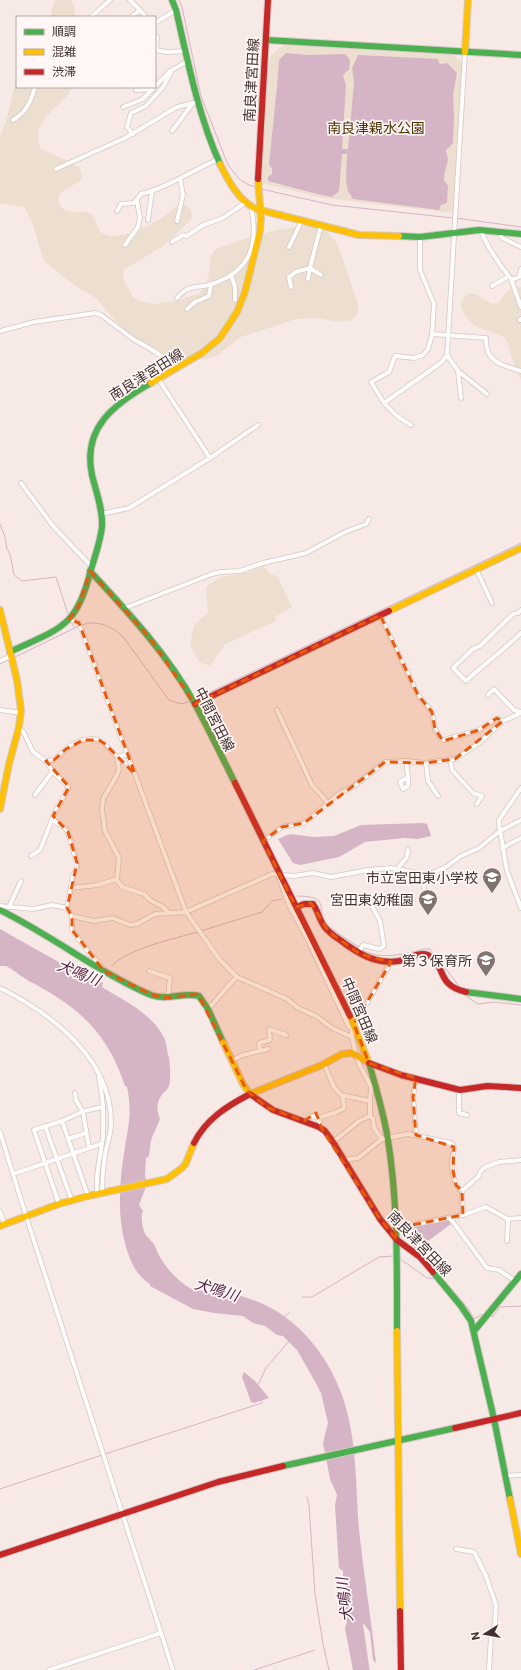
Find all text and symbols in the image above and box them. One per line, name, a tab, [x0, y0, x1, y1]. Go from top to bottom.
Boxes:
legend	[16, 16, 156, 88]
text: 順調	[52, 24, 76, 38]
street label: 南良津宮田線	[240, 38, 262, 122]
text: 混雑	[52, 44, 76, 58]
text: 渋滞	[52, 64, 76, 78]
park label: 南良津親水公園	[327, 119, 425, 136]
street label: 南良津宮田線	[106, 345, 186, 403]
street label: 中間宮田線	[192, 684, 238, 754]
school or university icon: 市立宮田東小学校	[481, 866, 503, 894]
place label: 市立宮田東小学校	[366, 869, 478, 886]
school or university icon: 宮田東幼稚園	[417, 888, 439, 916]
place label: 宮田東幼稚園	[330, 891, 414, 908]
school or university icon: 第３保育所	[475, 949, 497, 977]
place label: 第３保育所	[402, 952, 472, 969]
water label: 犬鳴川	[55, 955, 105, 990]
street label: 中間宮田線	[339, 974, 381, 1046]
street label: 南良津宮田線	[385, 1207, 455, 1279]
water label: 犬鳴川	[193, 1274, 243, 1305]
water label: 犬鳴川	[332, 1575, 356, 1623]
north arrow	[465, 1614, 505, 1654]
text: N	[468, 1631, 482, 1641]

